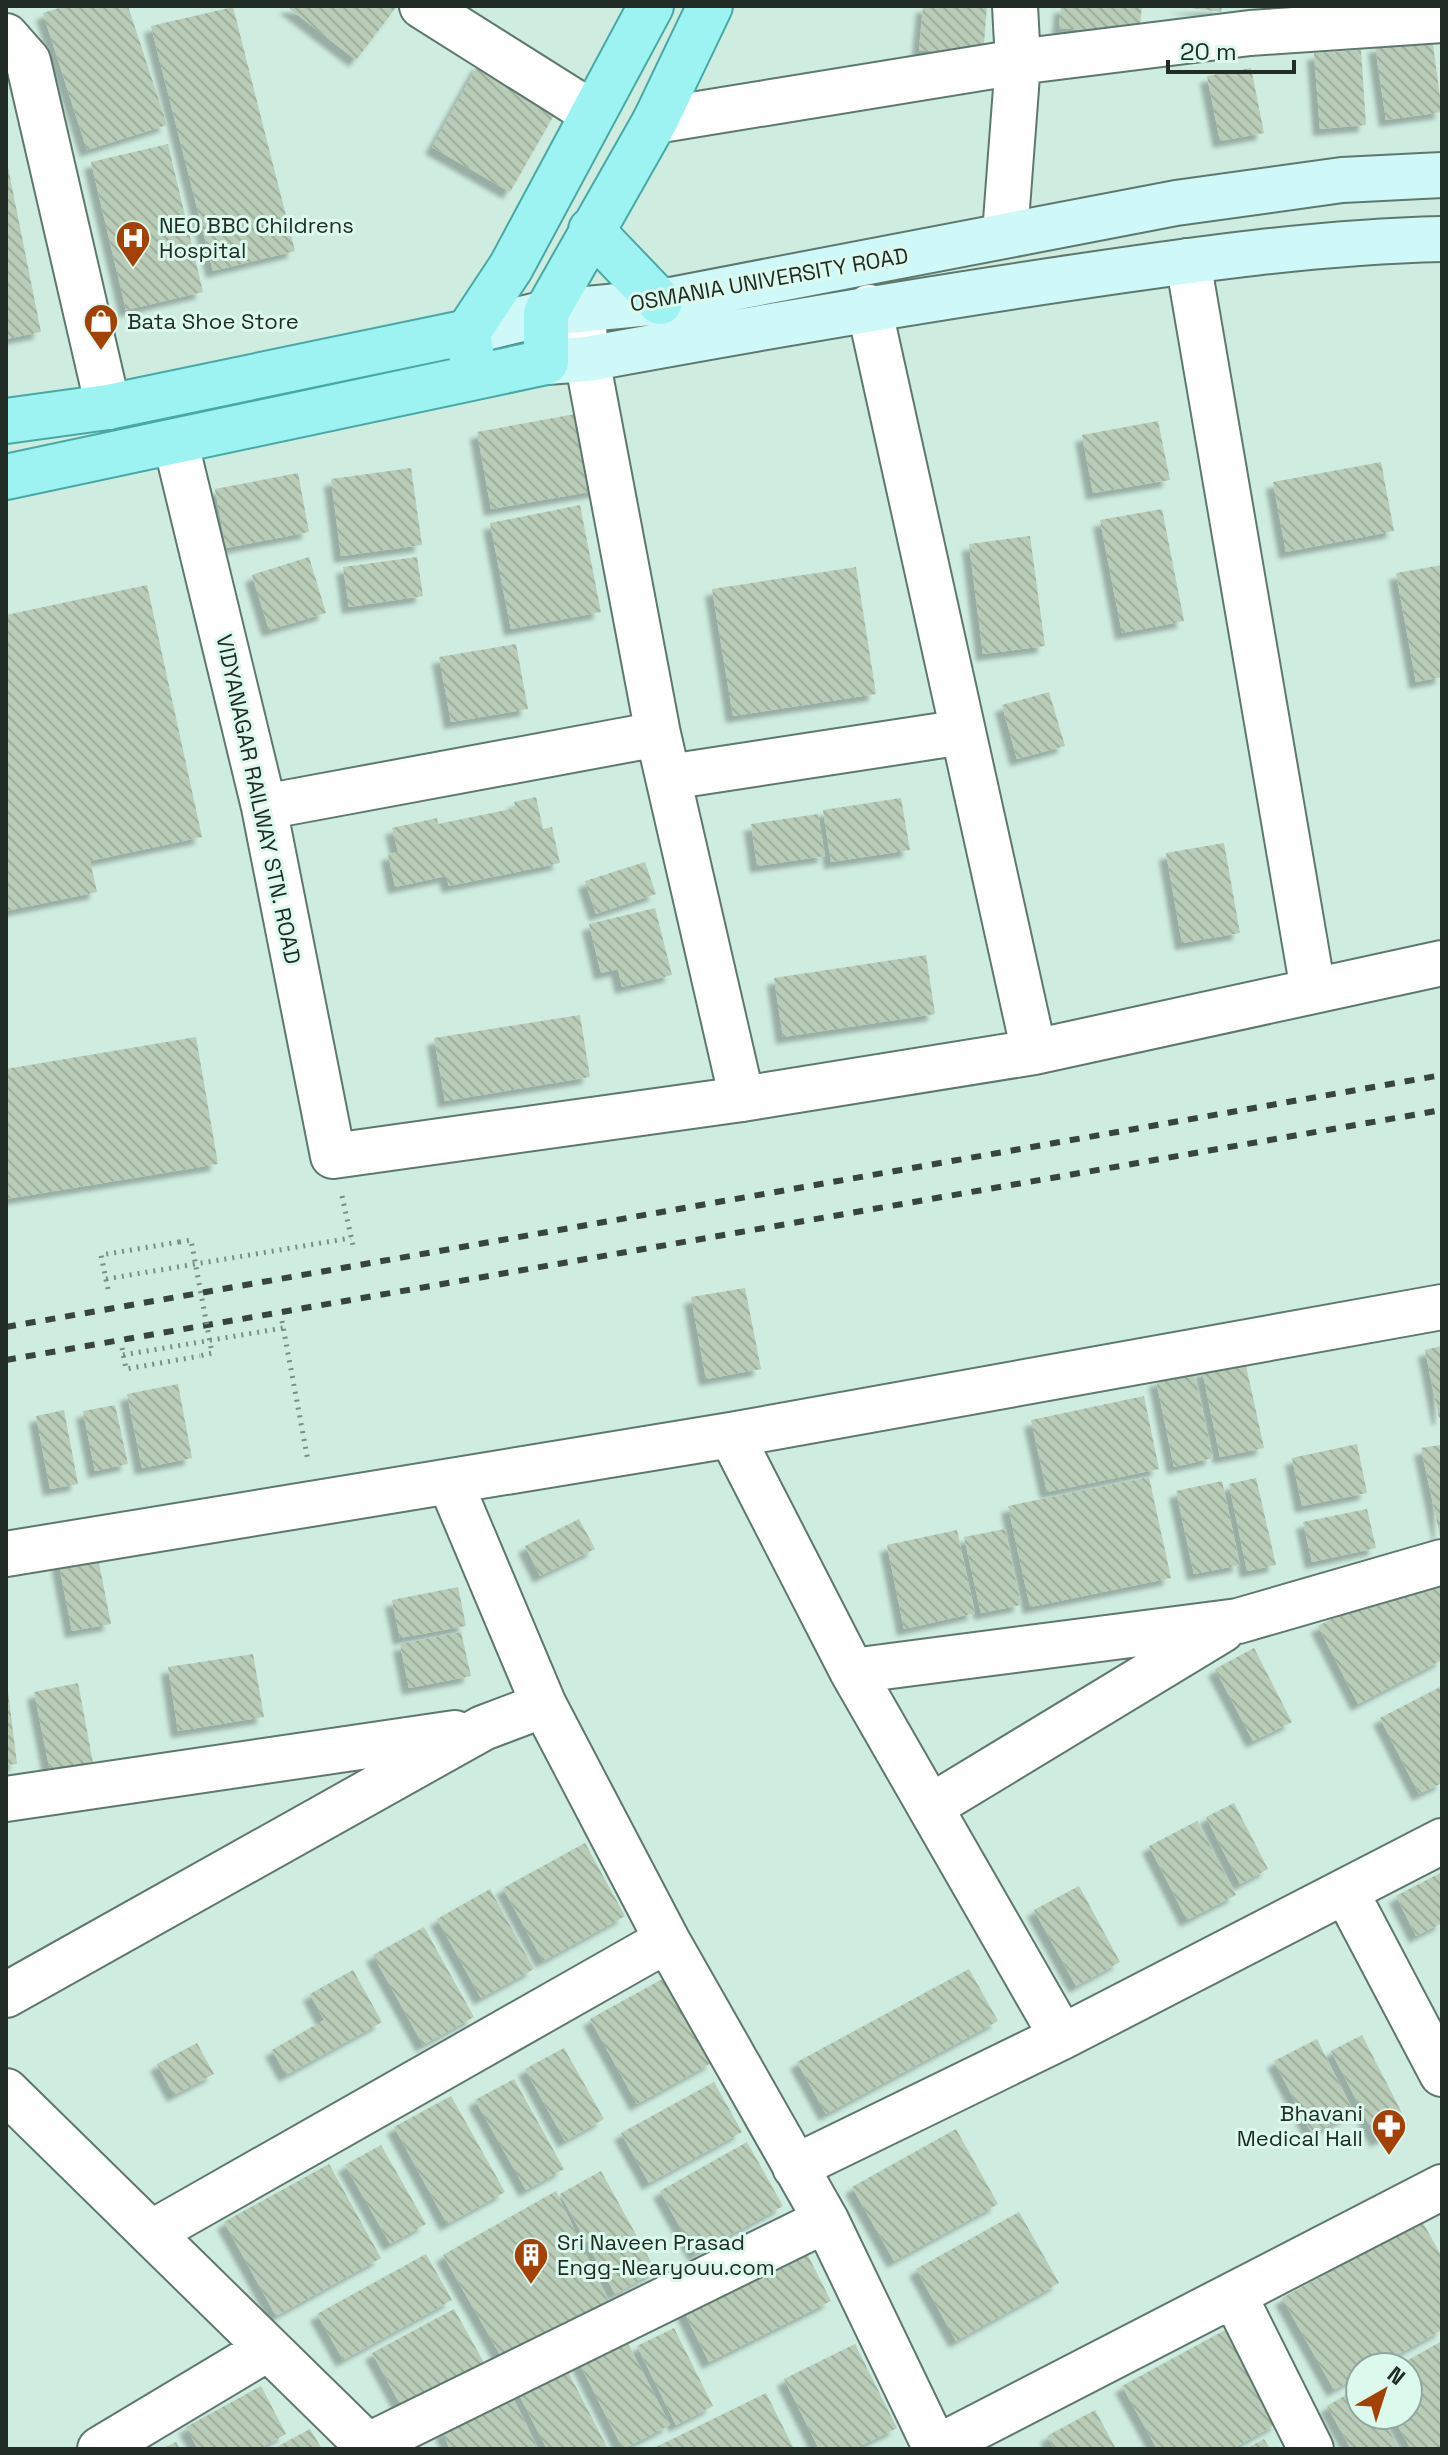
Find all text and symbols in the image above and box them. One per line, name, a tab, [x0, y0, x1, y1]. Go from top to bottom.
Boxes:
scale bar	[1168, 24, 1294, 74]
text: 20 m	[1180, 36, 1237, 67]
place label: NEO BBC Childrens Hospital	[159, 211, 354, 264]
hospital icon: NEO BBC Childrens Hospital	[114, 219, 152, 269]
street label: OSMANIA UNIVERSITY ROAD	[628, 241, 910, 317]
shop icon: Bata Shoe Store	[82, 302, 120, 352]
place label: Bata Shoe Store	[127, 307, 299, 335]
street label: VIDYANAGAR RAILWAY STN. ROAD	[210, 632, 308, 966]
place label: Bhavani Medical Hall	[1237, 2099, 1363, 2152]
pharmacy icon: Bhavani Medical Hall	[1370, 2107, 1408, 2157]
place label: Sri Naveen Prasad Engg-Nearyouu.com	[557, 2228, 775, 2281]
building icon: Sri Naveen Prasad Engg-Nearyouu.com	[512, 2236, 550, 2286]
north arrow	[1344, 2351, 1424, 2431]
text: N	[1382, 2360, 1411, 2391]

